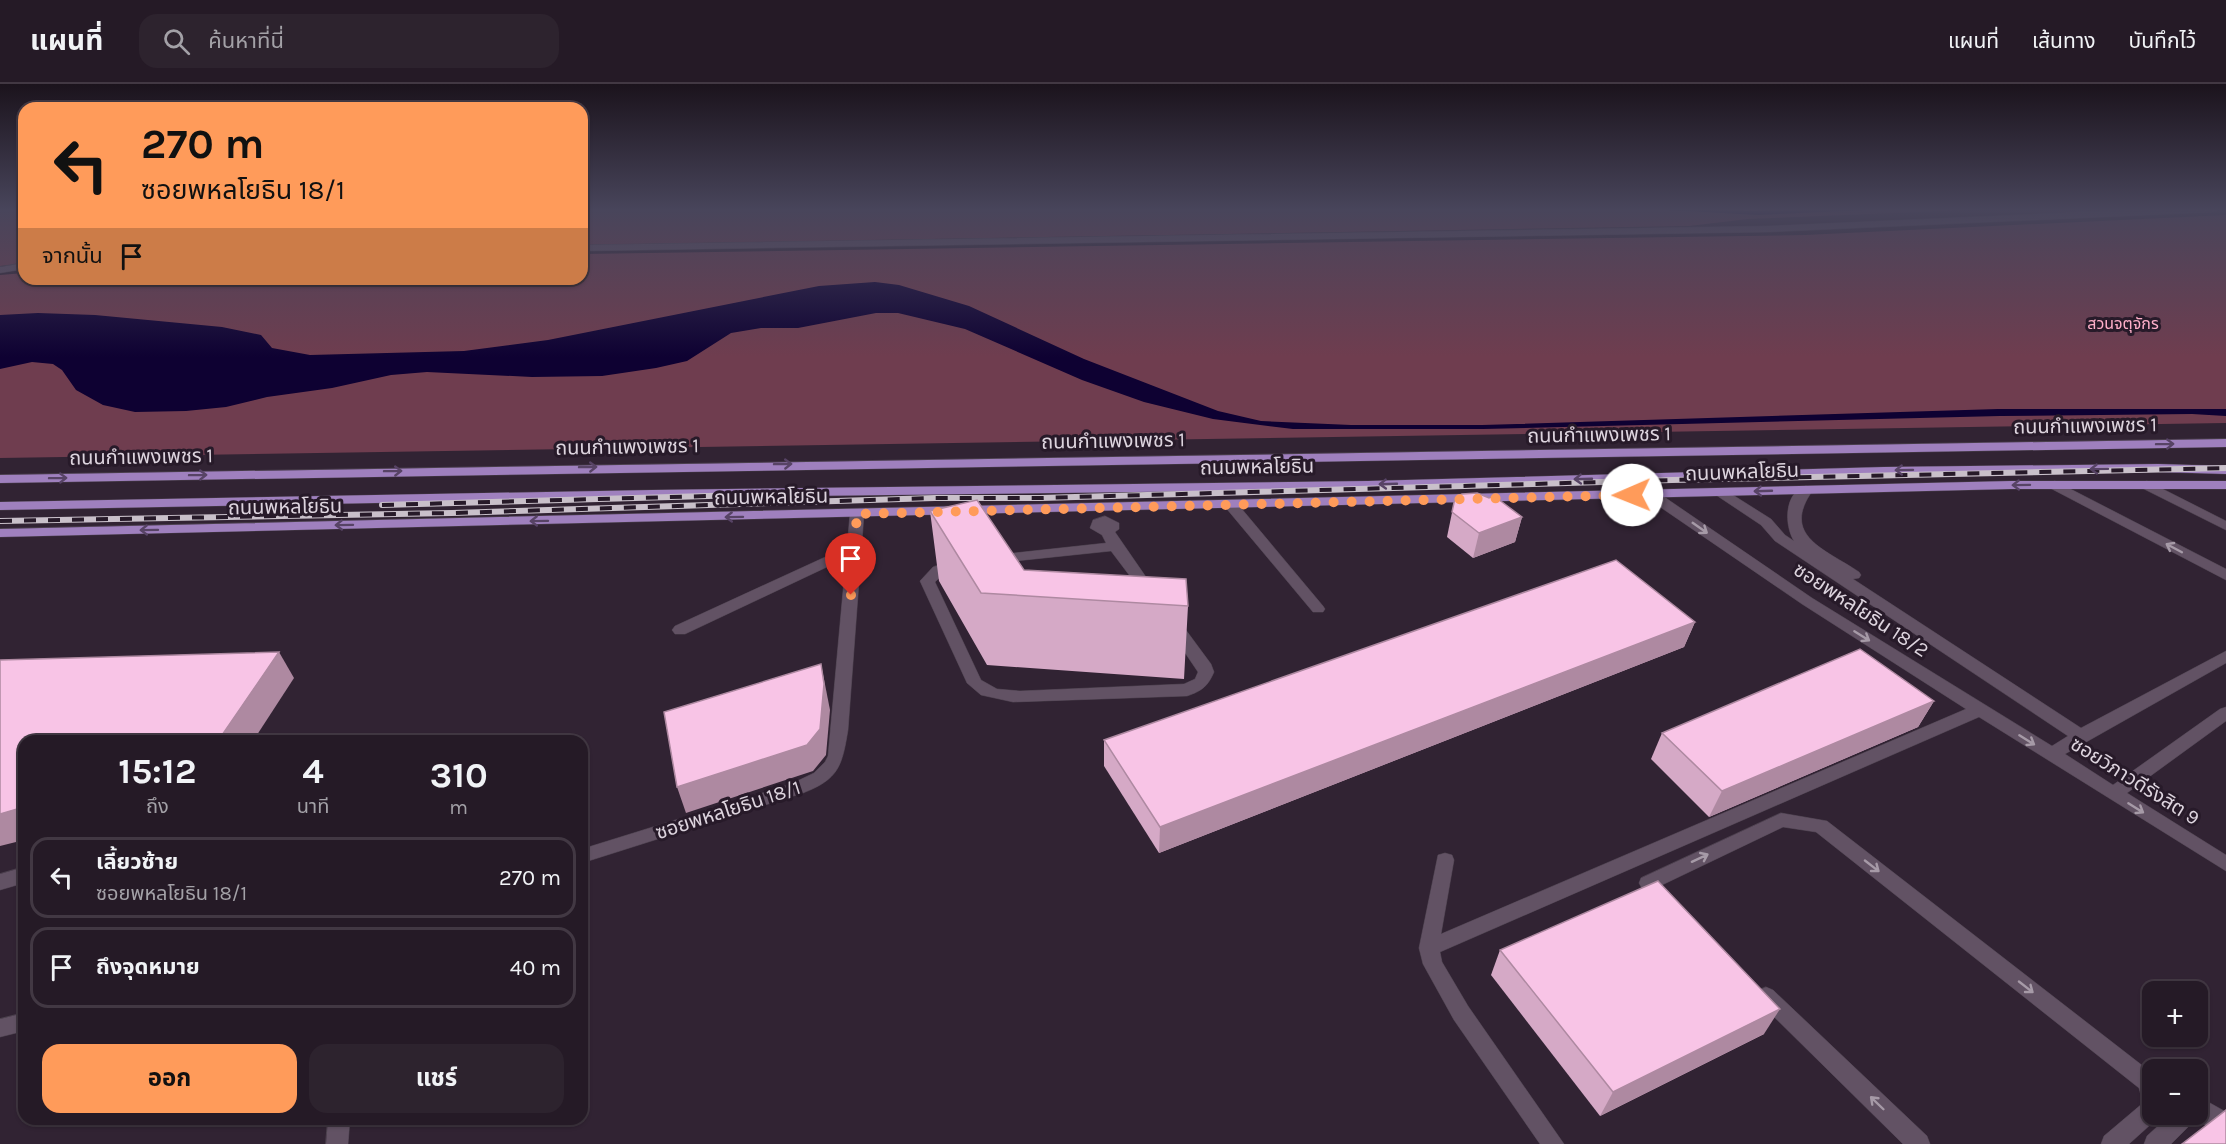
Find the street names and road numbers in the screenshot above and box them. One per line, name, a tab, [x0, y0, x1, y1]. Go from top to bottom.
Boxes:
street label: ถนนกำแพงเพชร 1	[2013, 413, 2157, 439]
street label: ถนนกำแพงเพชร 1	[1527, 422, 1671, 448]
street label: ถนนกำแพงเพชร 1	[1041, 428, 1185, 454]
street label: ถนนกำแพงเพชร 1	[555, 434, 699, 460]
street label: ถนนกำแพงเพชร 1	[69, 444, 213, 470]
street label: ถนนพหลโยธิน	[1200, 455, 1314, 479]
street label: ถนนพหลโยธิน	[1685, 459, 1799, 485]
street label: ถนนพหลโยธิน	[714, 485, 828, 509]
street label: ถนนพหลโยธิน	[228, 495, 342, 519]
street label: ซอยพหลโยธิน 18/2	[1789, 558, 1933, 662]
street label: ซอยวิภาวดีรังสิต 9	[2066, 732, 2204, 830]
street label: ซอยพหลโยธิน 18/1	[653, 776, 803, 844]

